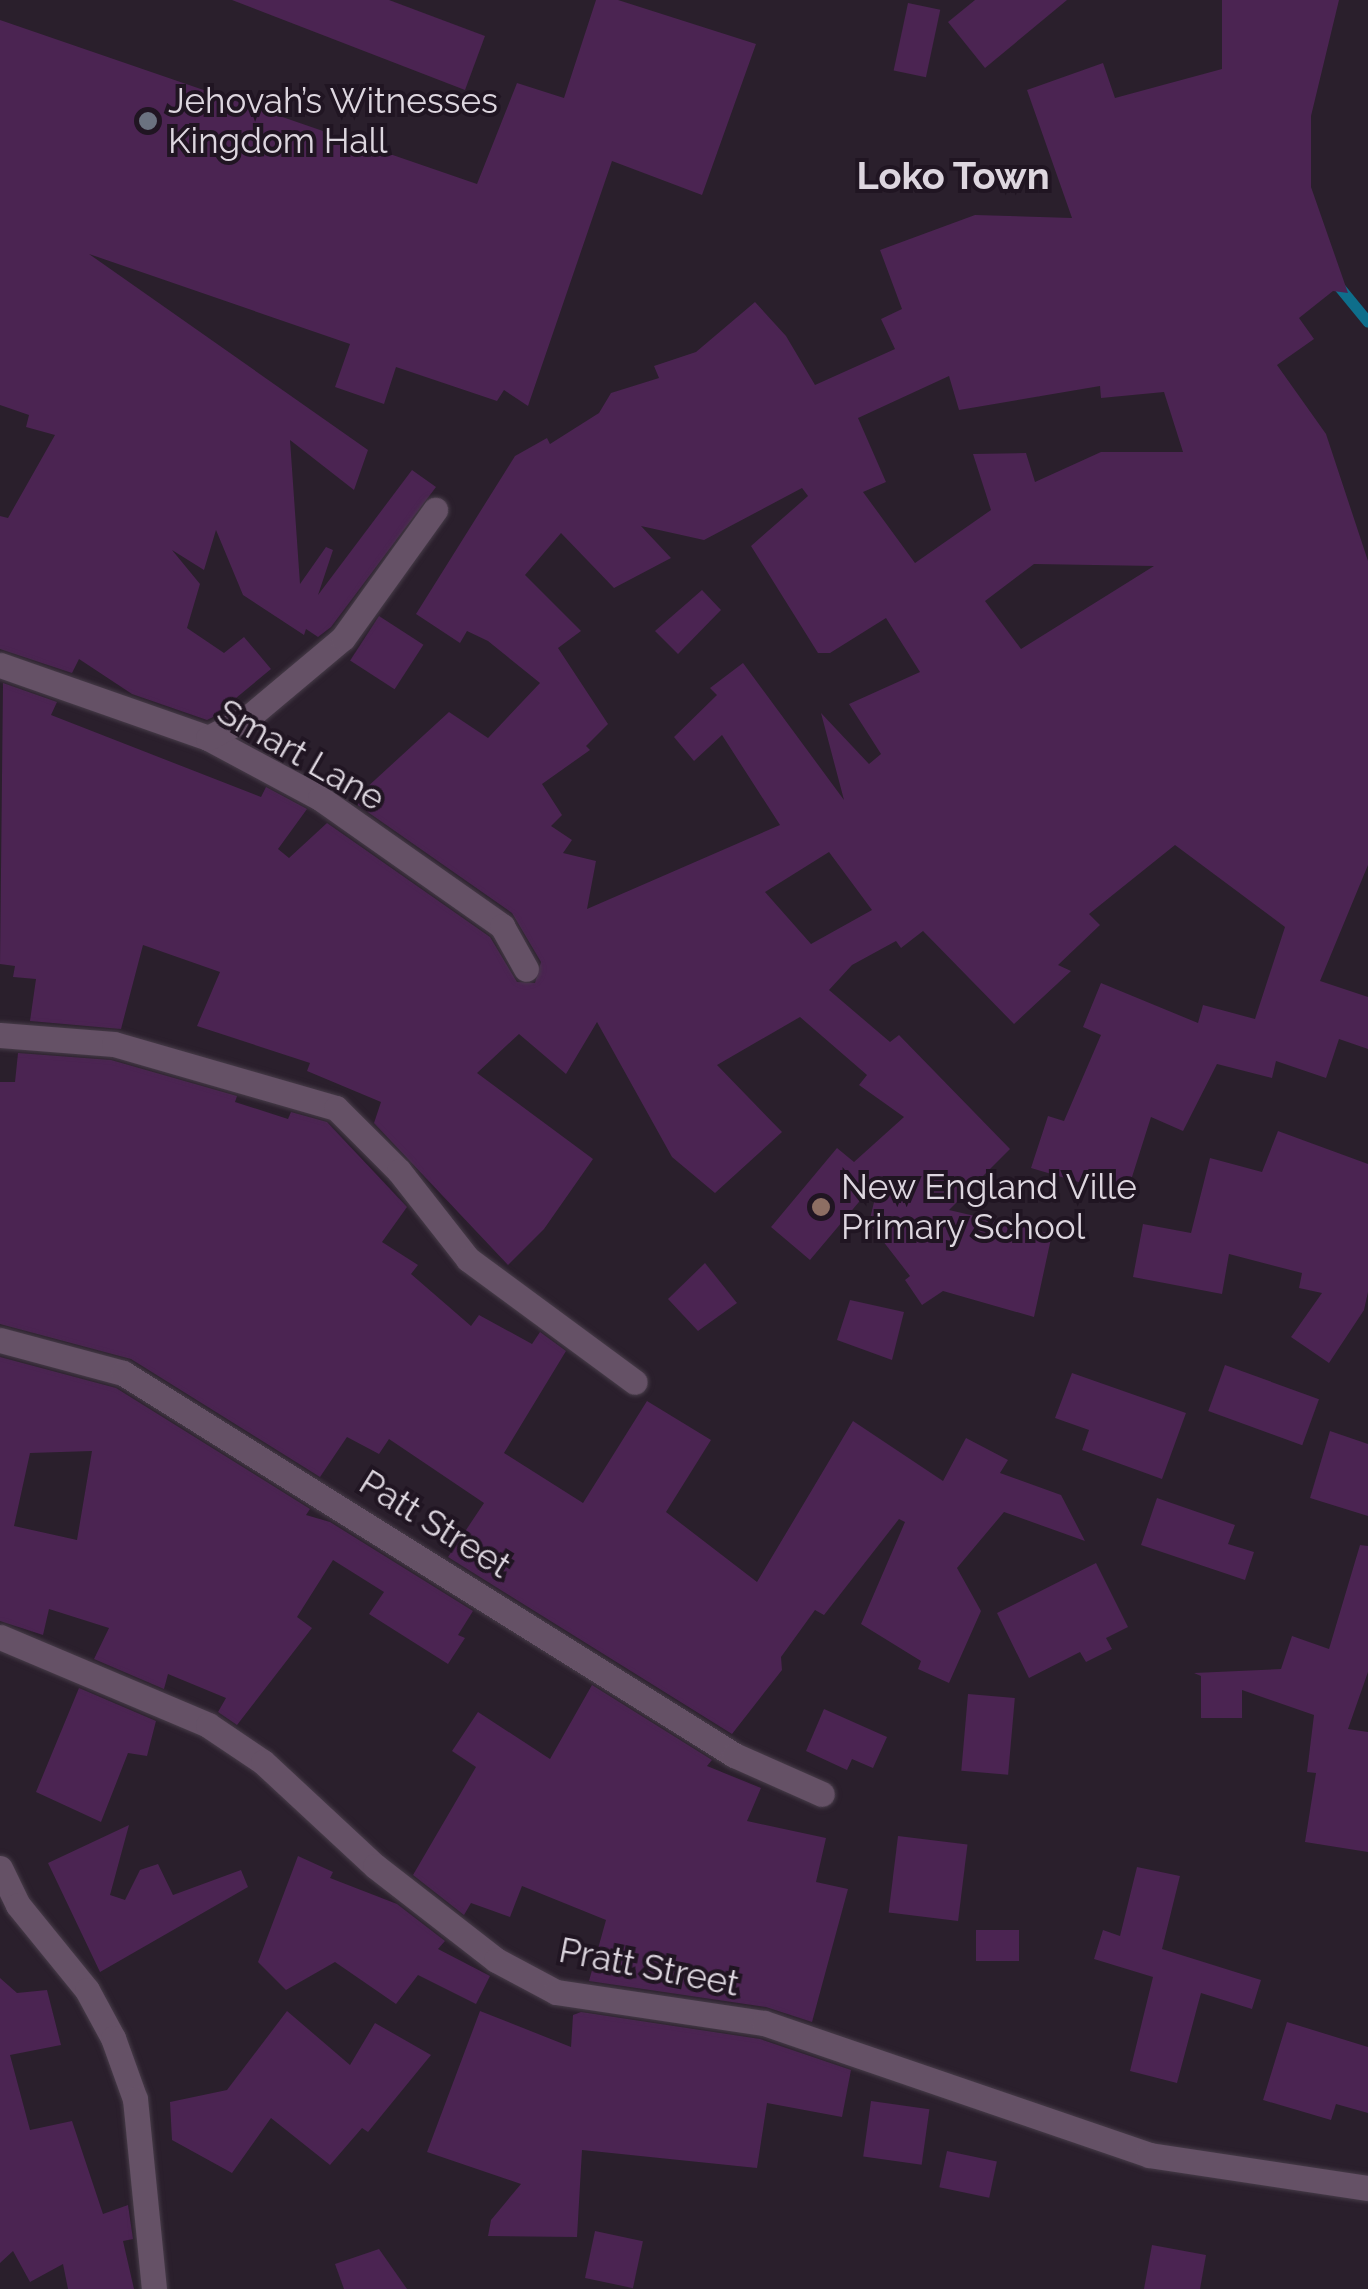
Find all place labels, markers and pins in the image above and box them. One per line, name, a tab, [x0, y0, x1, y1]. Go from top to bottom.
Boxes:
place label: Jehovah’s Witnesses Kingdom Hall	[168, 80, 499, 162]
marker: Jehovah’s Witnesses Kingdom Hall	[137, 110, 159, 132]
place label: New England Ville Primary School	[841, 1166, 1139, 1248]
marker: New England Ville Primary School	[810, 1196, 832, 1218]

